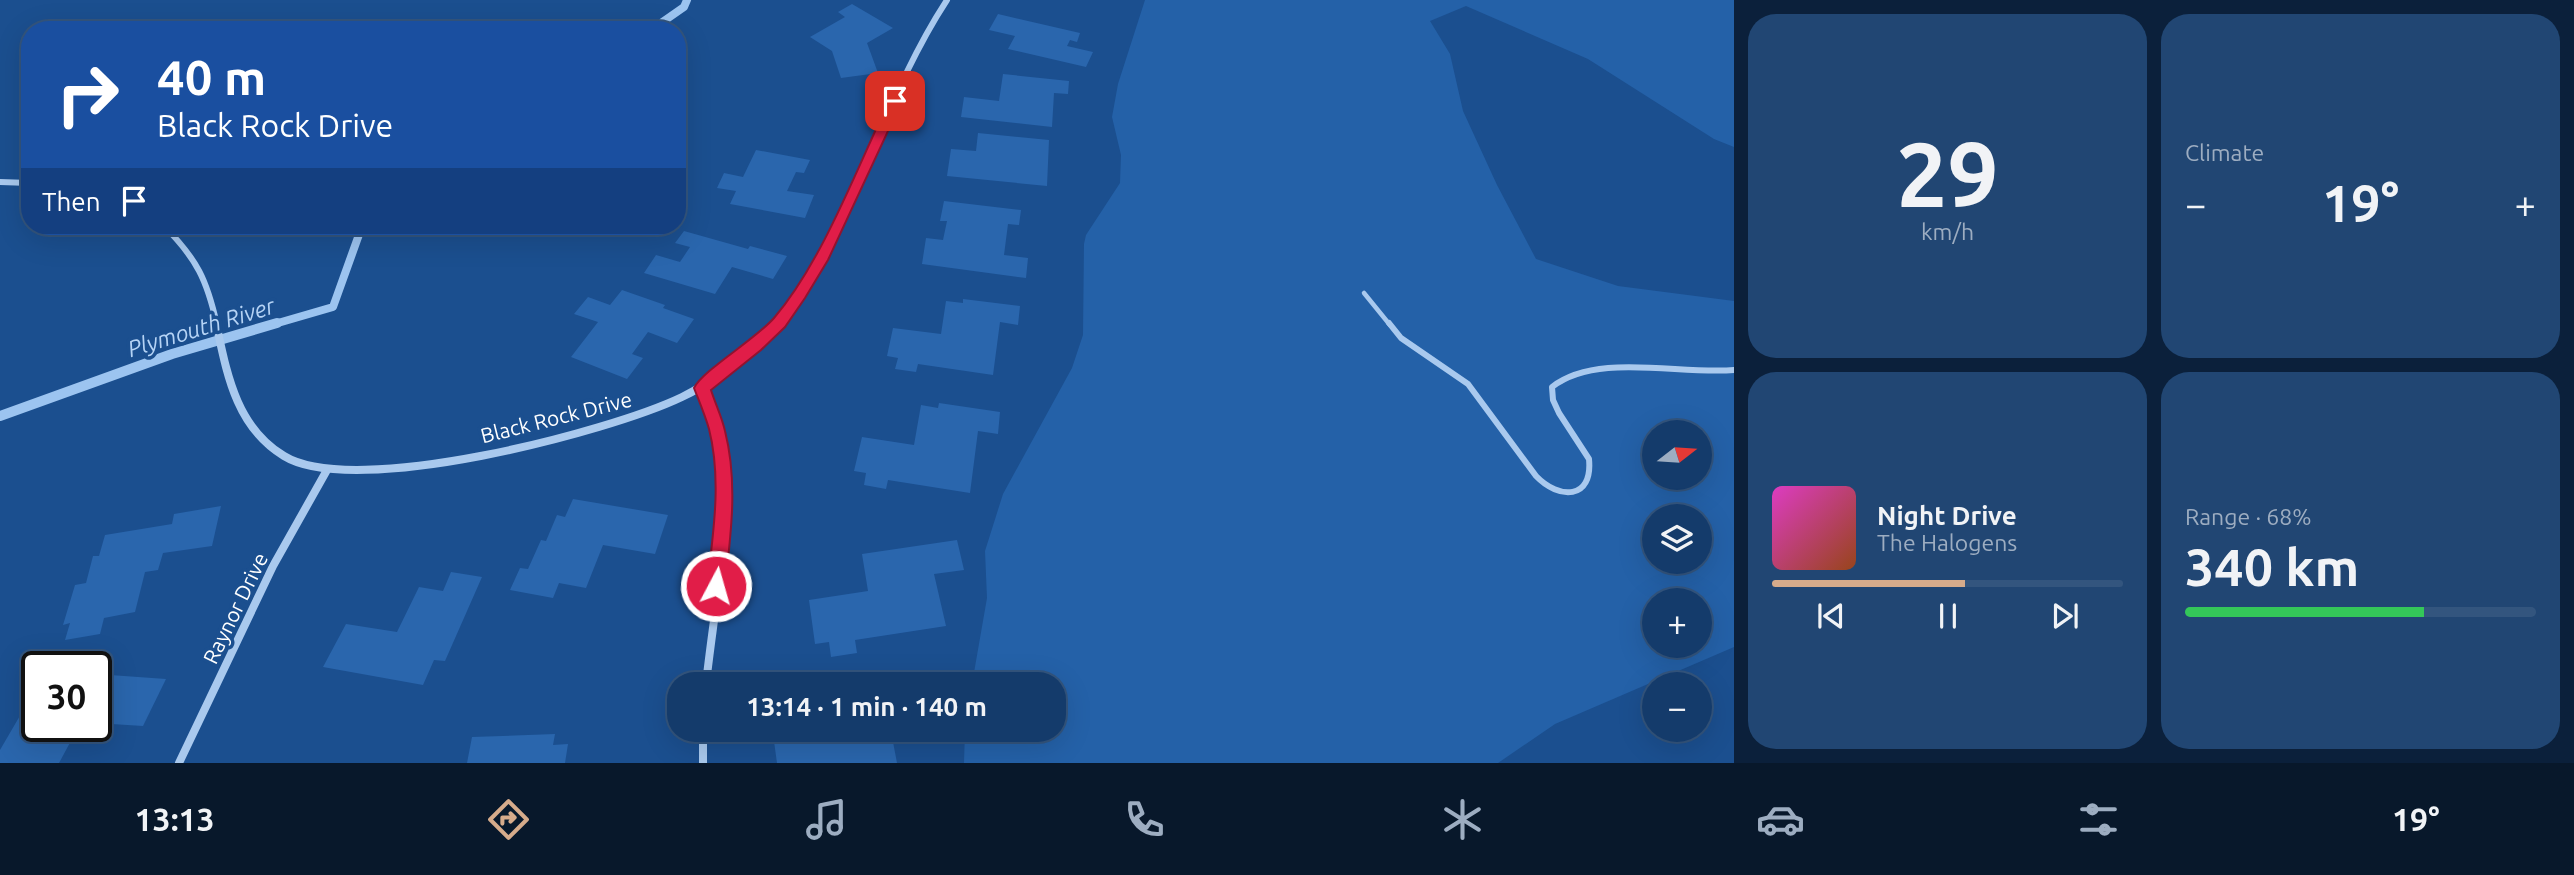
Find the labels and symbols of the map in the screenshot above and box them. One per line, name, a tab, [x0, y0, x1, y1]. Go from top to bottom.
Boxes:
pin	[865, 71, 925, 131]
water label: Plymouth River	[124, 292, 279, 361]
street label: Black Rock Drive	[478, 387, 634, 447]
north arrow	[1642, 420, 1712, 490]
street label: Raynor Drive	[198, 549, 272, 667]
position arrow	[679, 549, 753, 623]
speed limit sign: 30	[21, 651, 112, 742]

